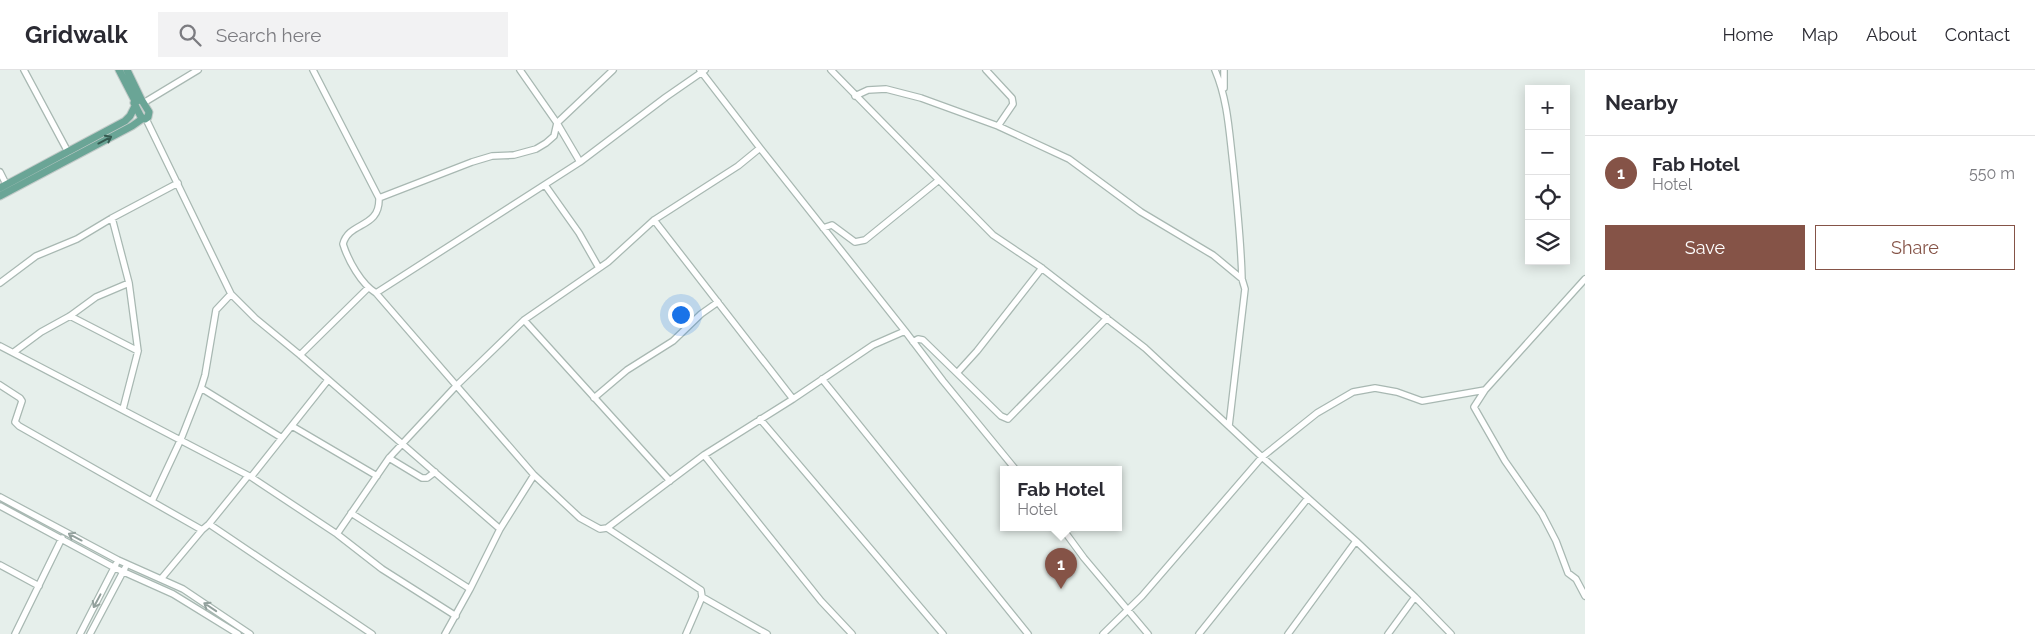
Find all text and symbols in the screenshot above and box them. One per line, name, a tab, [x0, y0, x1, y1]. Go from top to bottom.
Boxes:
search box	[158, 12, 508, 57]
text: Gridwalk	[25, 20, 128, 49]
icon: search	[176, 21, 204, 49]
text: Search here	[216, 24, 321, 46]
text: Home	[1722, 24, 1773, 45]
text: Map	[1801, 24, 1838, 45]
text: About	[1866, 24, 1917, 45]
text: Contact	[1945, 24, 2010, 45]
map controls	[1525, 85, 1570, 265]
button: +	[1525, 85, 1570, 130]
text: Nearby	[1605, 90, 1678, 115]
button: −	[1525, 130, 1570, 175]
one-way arrow	[97, 135, 112, 145]
text: Fab Hotel	[1652, 153, 1740, 175]
text: 1	[1617, 164, 1625, 183]
text: 550 m	[1969, 164, 2015, 183]
button: locate	[1525, 175, 1570, 220]
text: Hotel	[1652, 175, 1692, 194]
button: layers	[1525, 220, 1570, 265]
button: Save	[1605, 225, 1805, 270]
button: Share	[1815, 225, 2015, 270]
your location	[668, 302, 694, 328]
popup	[1000, 466, 1122, 531]
text: Fab Hotel	[1017, 478, 1105, 500]
text: Hotel	[1017, 500, 1057, 519]
one-way arrow	[68, 532, 83, 541]
pin: 1	[1045, 548, 1077, 589]
one-way arrow	[92, 593, 102, 607]
one-way arrow	[203, 602, 217, 612]

